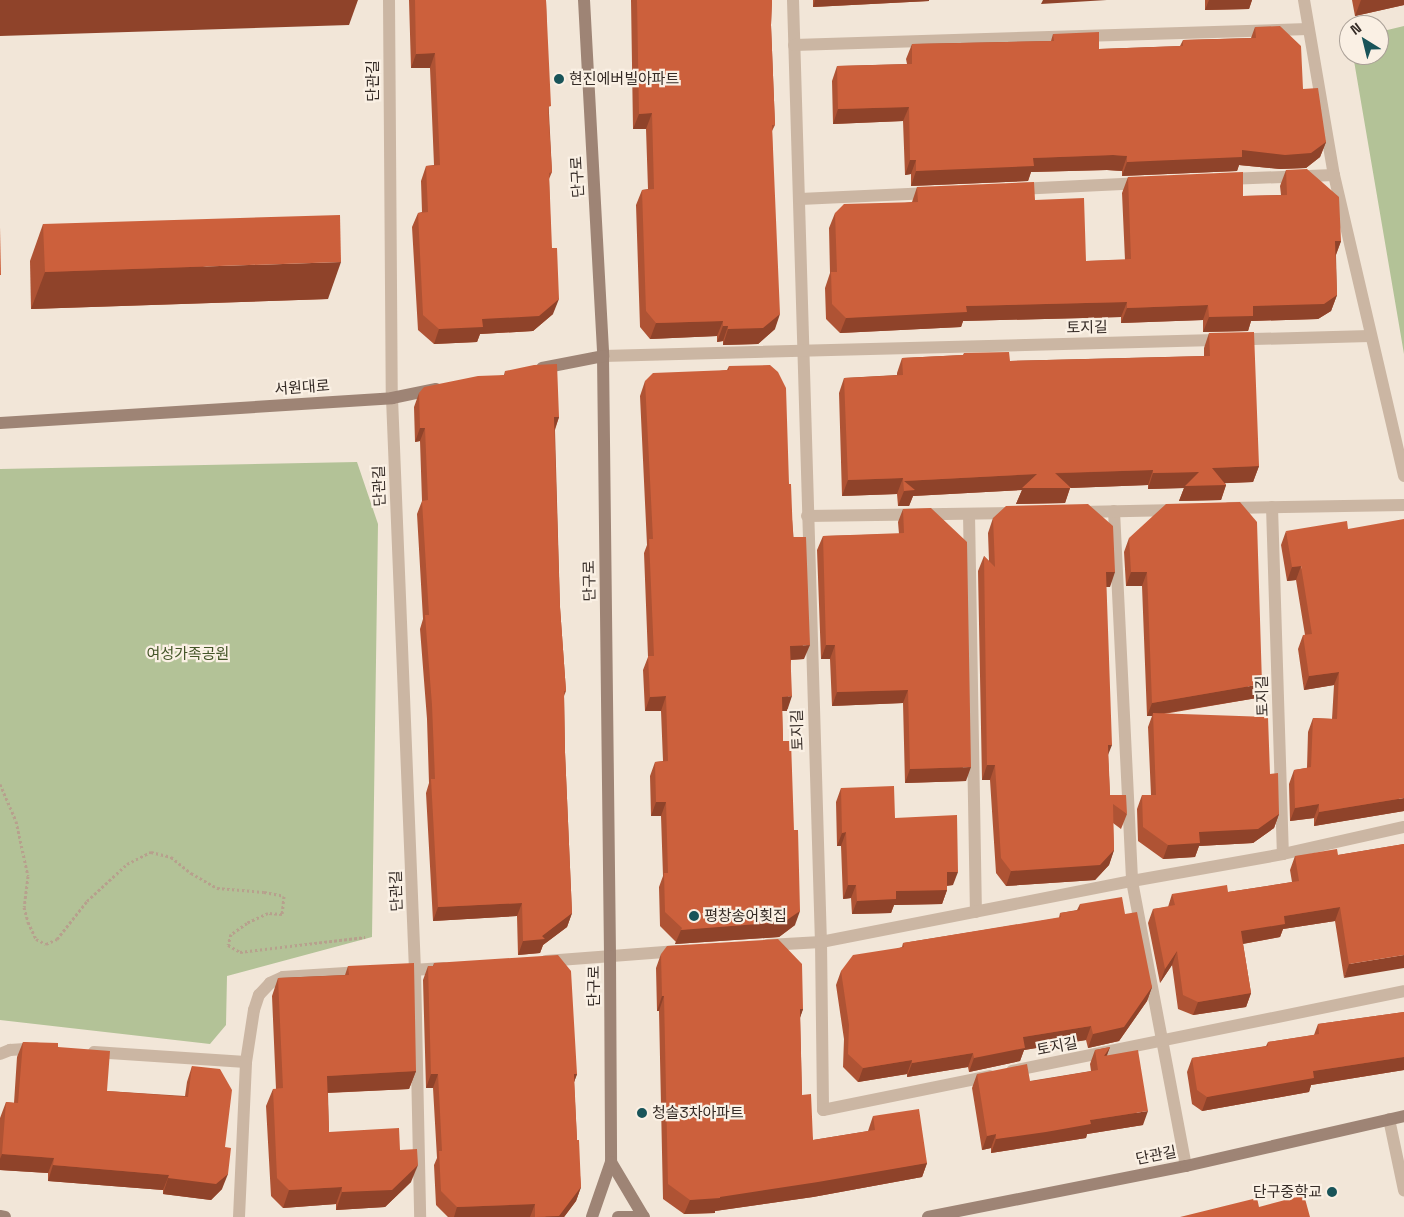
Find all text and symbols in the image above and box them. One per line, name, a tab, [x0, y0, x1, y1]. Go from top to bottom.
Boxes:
north arrow	[1339, 15, 1389, 65]
text: N	[1347, 19, 1365, 39]
street label: 단관길	[364, 60, 382, 102]
place label: 현진에버빌아파트	[569, 70, 679, 88]
marker: 현진에버빌아파트	[553, 73, 565, 85]
street label: 단구로	[567, 156, 587, 198]
street label: 토지길	[1066, 318, 1108, 336]
street label: 서원대로	[274, 376, 330, 398]
street label: 단관길	[369, 465, 389, 507]
street label: 단구로	[580, 560, 598, 602]
park label: 여성가족공원	[147, 645, 229, 663]
street label: 토지길	[1252, 675, 1272, 717]
street label: 토지길	[787, 709, 807, 751]
street label: 단관길	[386, 870, 406, 912]
place label: 평창송어횟집	[704, 907, 787, 925]
marker: 평창송어횟집	[688, 910, 700, 922]
street label: 단구로	[585, 965, 603, 1007]
street label: 토지길	[1035, 1033, 1079, 1059]
place label: 청솔3차아파트	[652, 1104, 744, 1122]
marker: 청솔3차아파트	[636, 1107, 648, 1119]
street label: 단관길	[1134, 1142, 1178, 1168]
place label: 단구중학교	[1253, 1183, 1322, 1201]
marker: 단구중학교	[1326, 1186, 1338, 1198]

